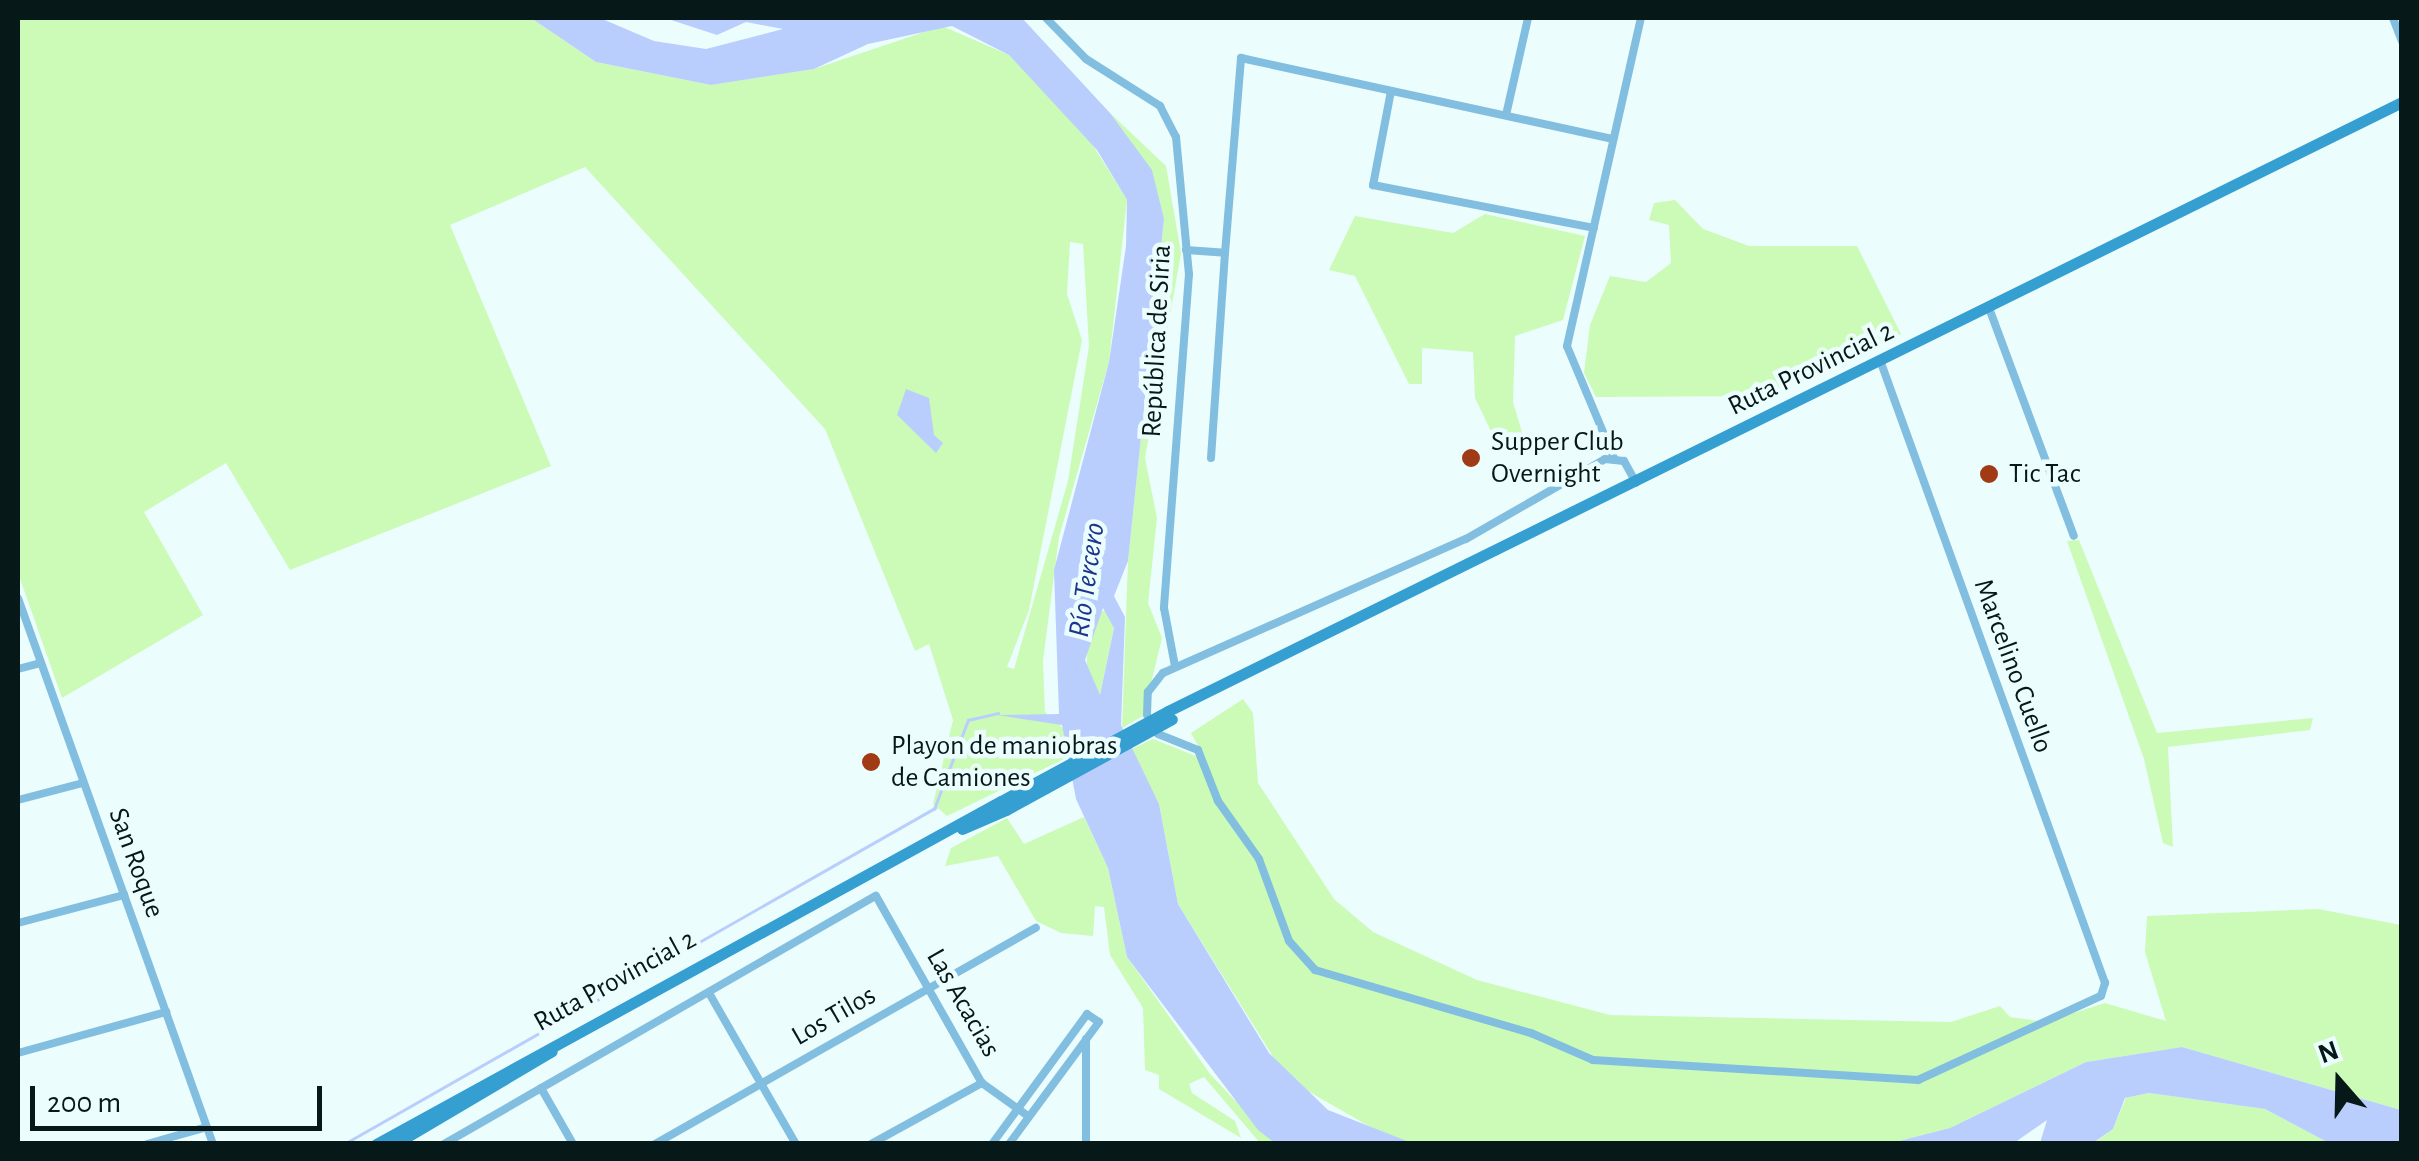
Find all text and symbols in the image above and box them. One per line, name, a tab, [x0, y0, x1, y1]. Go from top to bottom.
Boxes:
street label: República de Siria	[1135, 244, 1179, 438]
street label: Ruta Provincial 2	[1723, 314, 1899, 424]
place label: Supper Club Overnight	[1491, 425, 1624, 491]
marker: Supper Club Overnight	[1460, 447, 1482, 469]
place label: Tic Tac	[2009, 457, 2080, 491]
marker: Tic Tac	[1978, 463, 2000, 485]
water label: Río Tercero	[1061, 520, 1113, 640]
street label: Marcelino Cuello	[1966, 574, 2060, 758]
place label: Playon de maniobras de Camiones	[891, 729, 1117, 795]
marker: Playon de maniobras de Camiones	[860, 751, 882, 773]
street label: San Roque	[101, 804, 171, 922]
street label: Ruta Provincial 2	[528, 923, 702, 1039]
street label: Las Acacias	[919, 943, 1007, 1063]
street label: Los Tilos	[786, 979, 882, 1053]
north arrow	[2289, 1031, 2389, 1131]
text: N	[2315, 1036, 2343, 1069]
scale bar	[35, 1066, 328, 1128]
text: 200 m	[47, 1088, 121, 1118]

